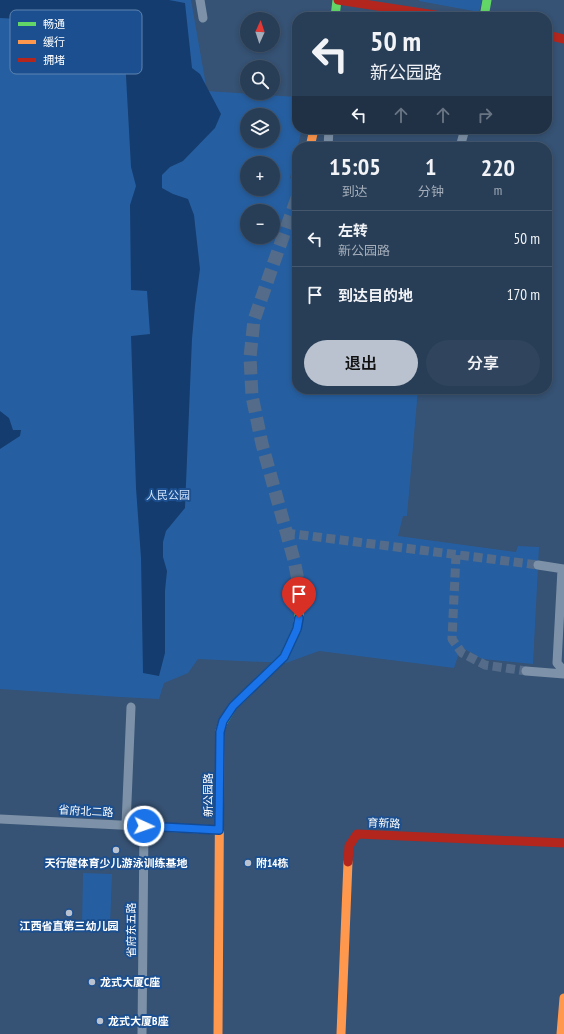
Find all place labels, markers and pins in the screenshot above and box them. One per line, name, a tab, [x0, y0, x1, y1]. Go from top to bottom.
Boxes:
pin	[282, 577, 316, 618]
marker: 天行健体育少儿游泳训练基地	[111, 845, 121, 855]
place label: 天行健体育少儿游泳训练基地	[45, 856, 188, 870]
place label: 附14栋	[256, 856, 289, 870]
marker: 附14栋	[243, 858, 253, 868]
marker: 江西省直第三幼儿园	[64, 908, 74, 918]
place label: 江西省直第三幼儿园	[20, 919, 119, 933]
place label: 龙式大厦C座	[100, 975, 160, 989]
marker: 龙式大厦C座	[87, 977, 97, 987]
place label: 龙式大厦B座	[108, 1014, 168, 1028]
marker: 龙式大厦B座	[95, 1016, 105, 1026]

